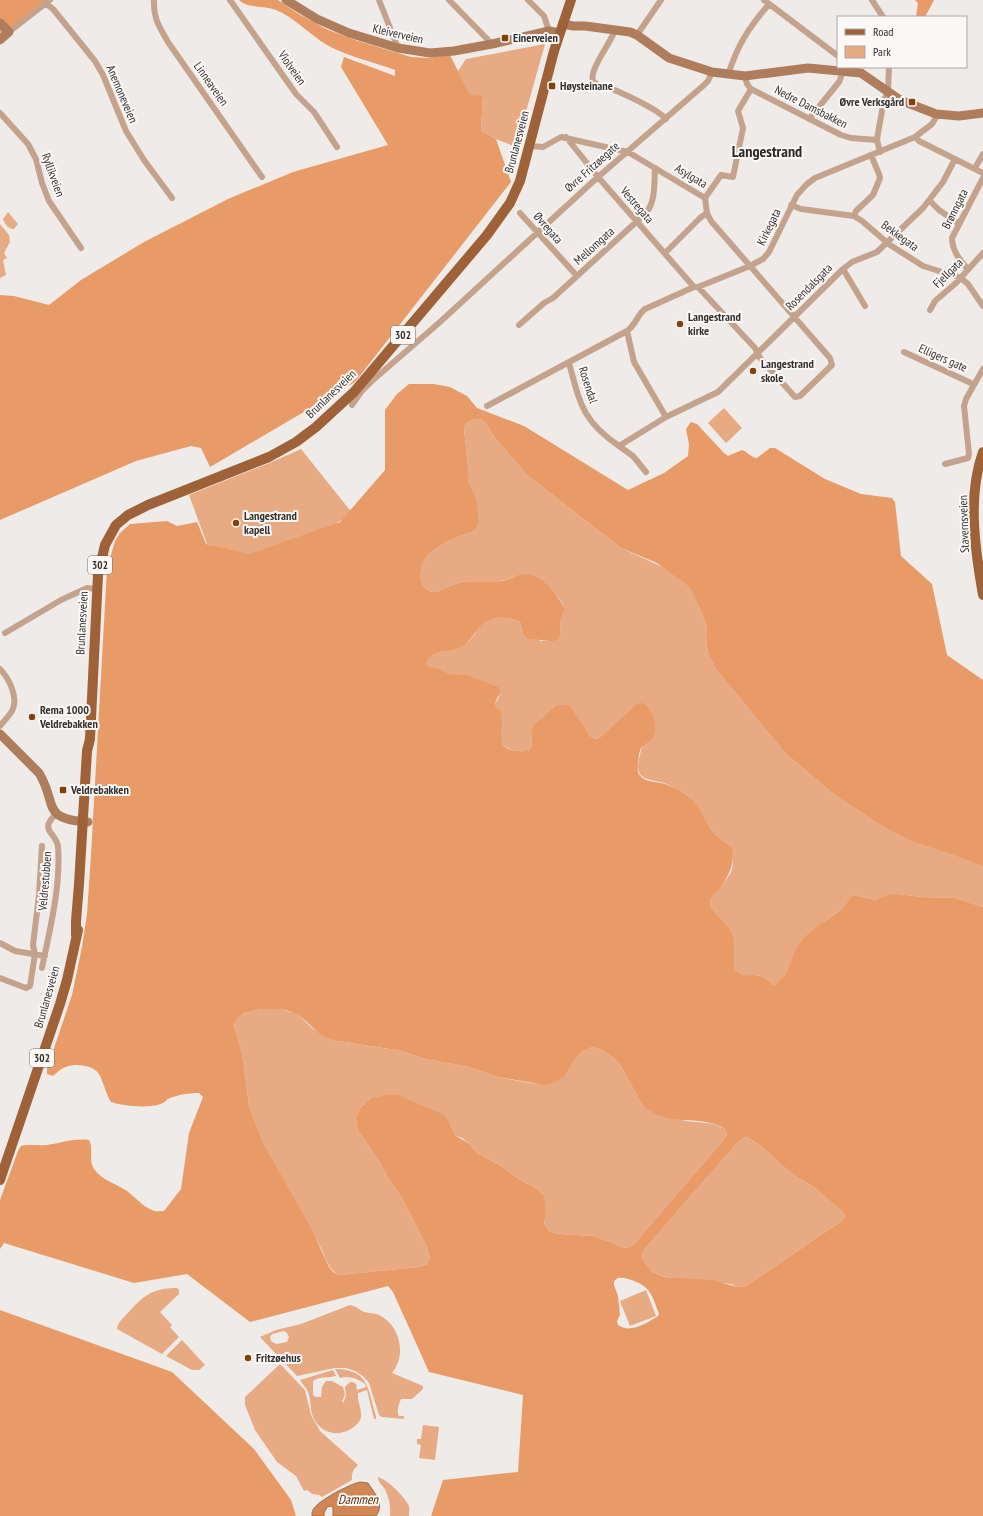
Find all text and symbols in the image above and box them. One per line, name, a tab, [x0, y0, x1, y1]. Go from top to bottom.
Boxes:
legend	[837, 16, 967, 68]
street label: Kleiverveien	[371, 20, 425, 47]
text: Road	[873, 24, 893, 39]
place label: Einerveien	[513, 30, 558, 45]
marker: Einerveien	[500, 33, 510, 43]
text: Park	[873, 44, 891, 59]
street label: Violveien	[275, 47, 310, 88]
street label: Linneaveien	[191, 59, 232, 109]
street label: Anemoneveien	[104, 63, 141, 125]
place label: Høysteinane	[560, 78, 613, 93]
marker: Høysteinane	[547, 81, 557, 91]
street label: Nedre Damsbakken	[772, 82, 850, 131]
place label: Øvre Verksgård	[840, 94, 904, 109]
marker: Øvre Verksgård	[907, 97, 917, 107]
street label: Brunlanesveien	[501, 109, 532, 175]
street label: Øvre Fritzøegate	[561, 138, 622, 195]
district label: Langestrand	[732, 141, 802, 161]
street label: Ryllikveien	[39, 151, 68, 199]
street label: Asylgata	[672, 160, 710, 191]
street label: Vestregata	[617, 183, 657, 226]
street label: Brønngata	[938, 186, 971, 231]
street label: Kirkegata	[753, 206, 784, 248]
street label: Øvregata	[530, 209, 566, 247]
street label: Bekkegata	[879, 217, 922, 254]
street label: Mellomgata	[570, 223, 617, 268]
street label: Fjellgata	[929, 255, 966, 291]
street label: Rosendalsgata	[782, 260, 835, 313]
place label: Langestrand kirke	[688, 309, 741, 338]
marker: Langestrand kirke	[675, 319, 685, 329]
road number: 302	[391, 326, 415, 344]
street label: Elligers gate	[917, 340, 970, 375]
place label: Langestrand skole	[761, 356, 814, 385]
street label: Rosendal	[576, 365, 601, 405]
street label: Brunlanesveien	[303, 366, 359, 421]
marker: Langestrand skole	[748, 366, 758, 376]
street label: Stavernsveien	[955, 495, 972, 553]
place label: Langestrand kapell	[244, 508, 297, 537]
marker: Langestrand kapell	[231, 518, 241, 528]
road number: 302	[88, 556, 112, 574]
street label: Brunlanesveien	[72, 591, 91, 655]
place label: Rema 1000 Veldrebakken	[39, 702, 98, 731]
marker: Rema 1000 Veldrebakken	[27, 712, 37, 722]
place label: Veldrebakken	[70, 782, 129, 797]
marker: Veldrebakken	[58, 785, 68, 795]
street label: Veldrestubben	[34, 851, 55, 912]
street label: Brunlanesveien	[31, 964, 63, 1030]
road number: 302	[30, 1049, 54, 1067]
place label: Fritzøehus	[256, 1350, 301, 1365]
marker: Fritzøehus	[243, 1353, 253, 1363]
water label: Dammen	[338, 1491, 379, 1508]

